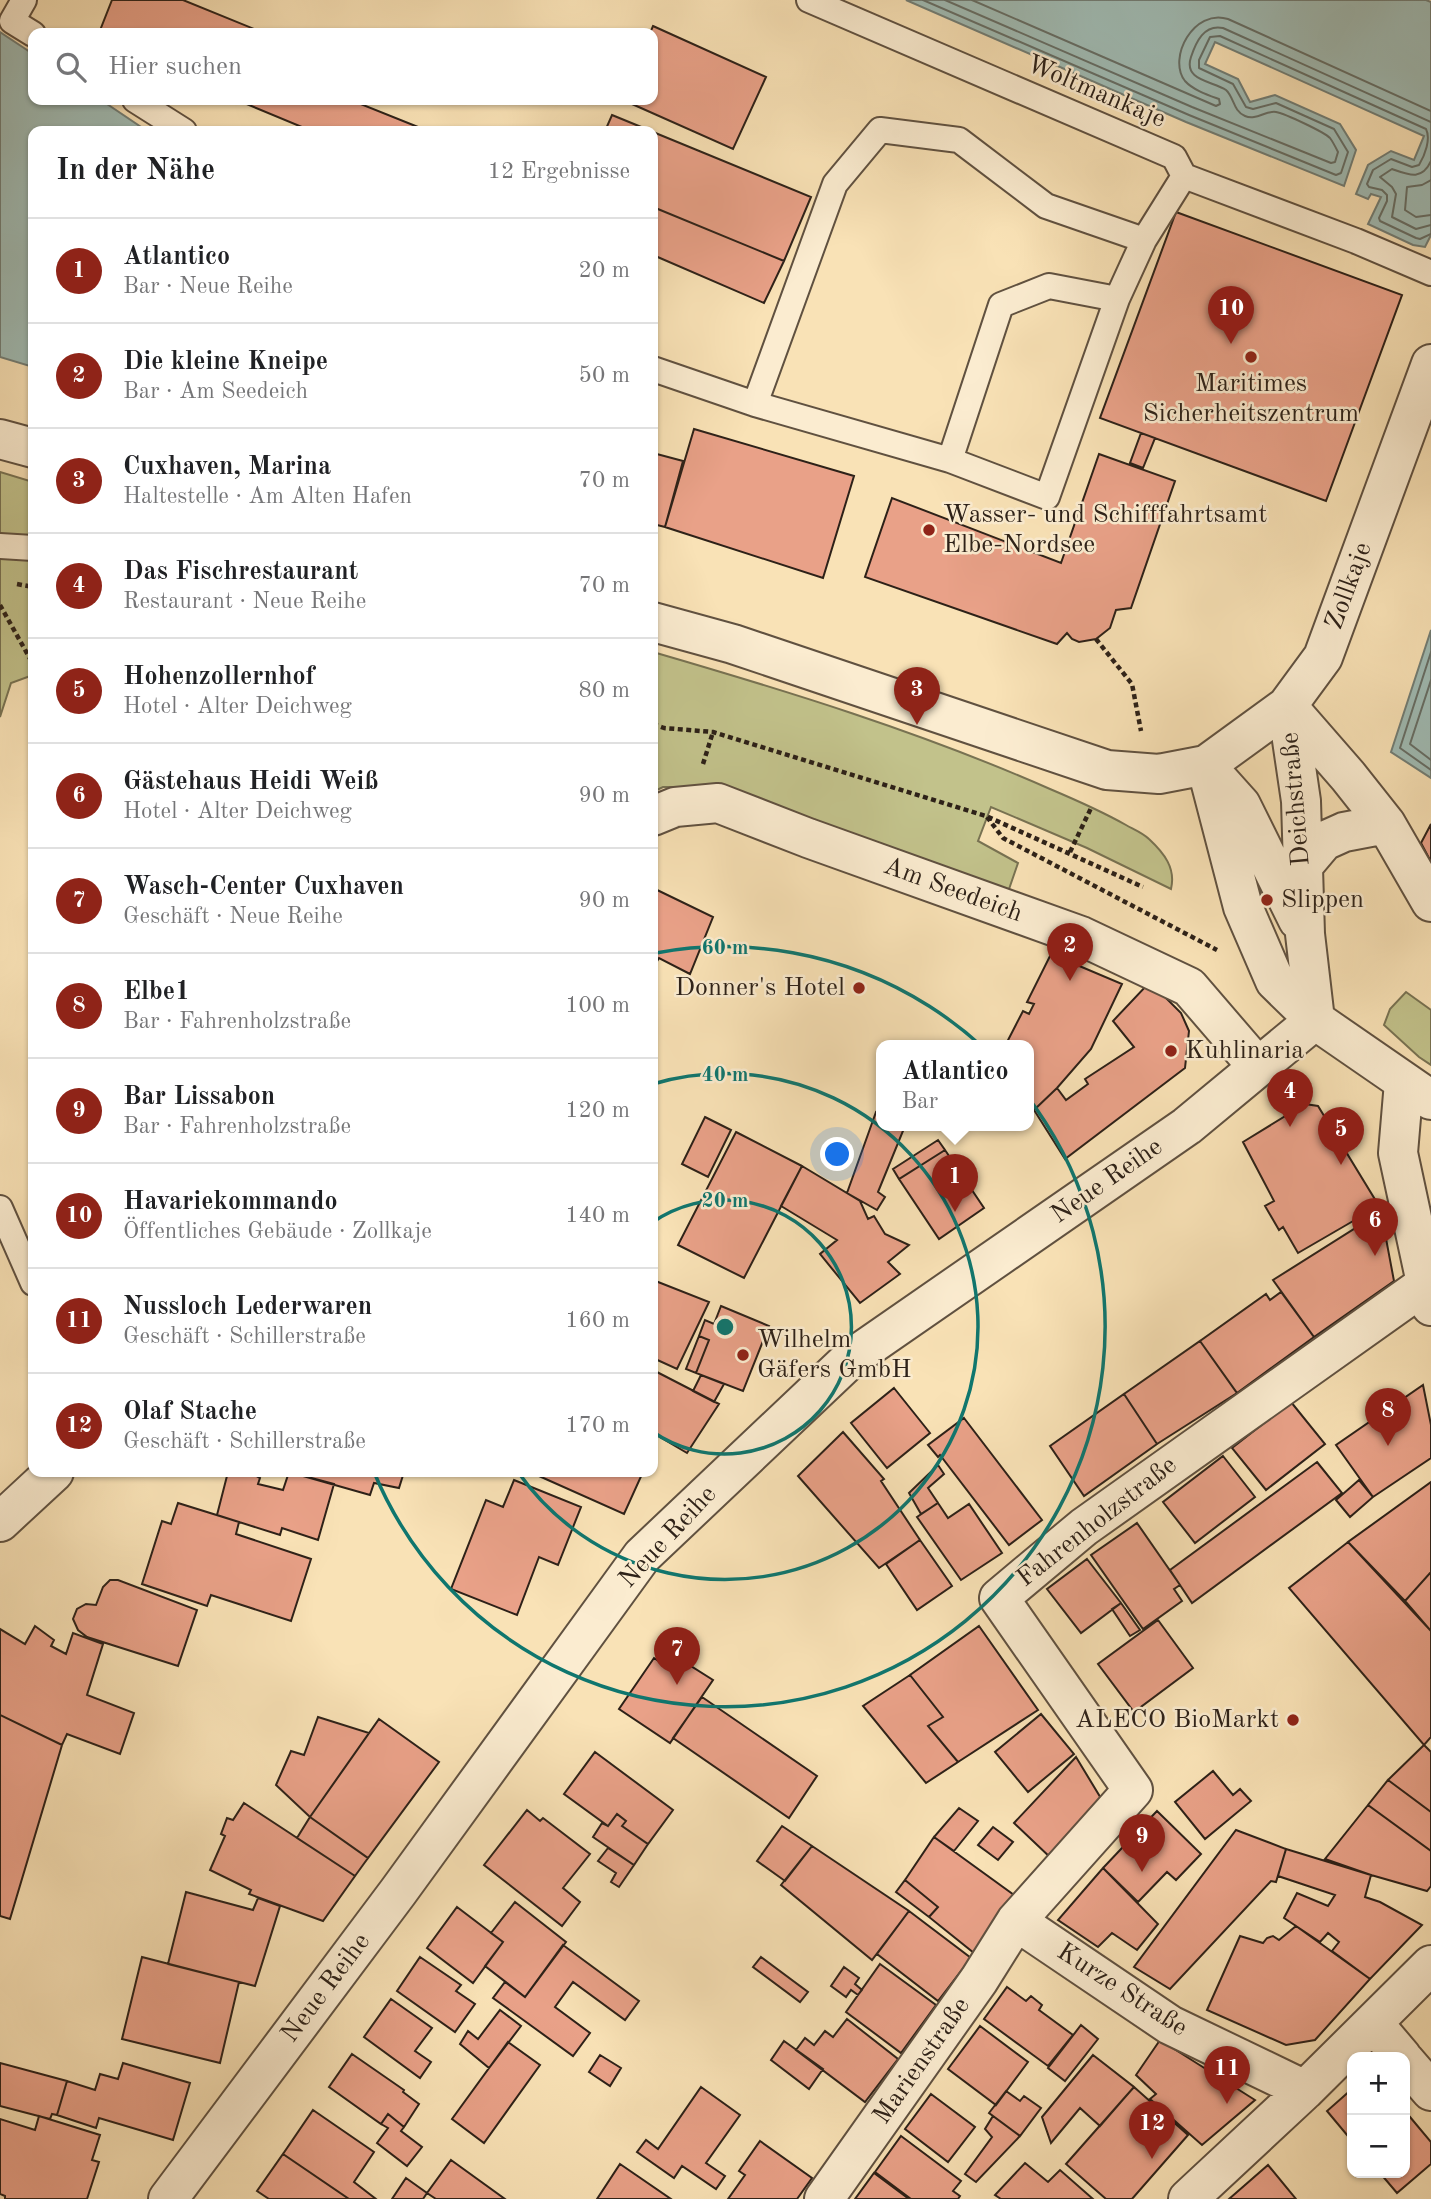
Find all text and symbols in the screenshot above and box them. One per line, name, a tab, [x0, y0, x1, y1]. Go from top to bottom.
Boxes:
search box	[28, 28, 658, 105]
icon: search	[52, 48, 90, 86]
street label: Woltmankaje	[1023, 51, 1169, 133]
text: Hier suchen	[108, 54, 242, 80]
text: In der Nähe	[56, 156, 215, 186]
text: 12 Ergebnisse	[488, 160, 630, 183]
text: Atlantico	[123, 244, 230, 270]
text: 1	[72, 259, 86, 282]
text: 20 m	[579, 259, 630, 282]
text: Bar · Neue Reihe	[123, 275, 293, 298]
pin: 10	[1208, 286, 1254, 344]
text: Die kleine Kneipe	[123, 349, 328, 375]
marker: Maritimes Sicherheitszentrum	[1243, 349, 1259, 365]
text: 2	[72, 364, 86, 387]
text: 50 m	[579, 364, 630, 387]
place label: Maritimes Sicherheitszentrum	[1143, 371, 1359, 427]
text: Bar · Am Seedeich	[123, 380, 308, 403]
text: Cuxhaven, Marina	[123, 454, 331, 480]
text: 3	[72, 469, 86, 492]
text: 70 m	[579, 469, 630, 492]
text: Haltestelle · Am Alten Hafen	[123, 485, 412, 508]
place label: Wasser- und Schifffahrtsamt Elbe-Nordsee	[943, 502, 1267, 558]
marker: Wasser- und Schifffahrtsamt Elbe-Nordsee	[921, 522, 937, 538]
street label: Zollkaje	[1321, 539, 1377, 633]
text: Das Fischrestaurant	[123, 559, 358, 585]
text: 4	[72, 574, 86, 597]
text: 70 m	[579, 574, 630, 597]
text: Restaurant · Neue Reihe	[123, 590, 366, 613]
text: Hohenzollernhof	[123, 664, 315, 690]
pin: 3	[894, 667, 940, 725]
text: 5	[72, 679, 86, 702]
text: 80 m	[579, 679, 630, 702]
text: Hotel · Alter Deichweg	[123, 695, 352, 718]
street label: Deichstraße	[1277, 731, 1315, 867]
text: Gästehaus Heidi Weiß	[123, 769, 379, 795]
text: 6	[72, 784, 86, 807]
text: 90 m	[579, 784, 630, 807]
text: Hotel · Alter Deichweg	[123, 800, 352, 823]
street label: Am Seedeich	[880, 853, 1026, 927]
text: Wasch-Center Cuxhaven	[123, 874, 404, 900]
place label: Slippen	[1281, 887, 1364, 913]
text: 7	[72, 889, 86, 912]
text: 90 m	[579, 889, 630, 912]
marker: Slippen	[1259, 892, 1275, 908]
text: Geschäft · Neue Reihe	[123, 905, 343, 928]
pin: 2	[1047, 923, 1093, 981]
text: 60 m	[701, 938, 749, 959]
place label: Donner's Hotel	[675, 975, 845, 1001]
text: Elbe1	[123, 979, 190, 1005]
marker: Donner's Hotel	[851, 980, 867, 996]
text: 8	[72, 994, 86, 1017]
text: 100 m	[565, 994, 630, 1017]
text: Bar · Fahrenholzstraße	[123, 1010, 351, 1033]
place label: Kuhlinaria	[1185, 1038, 1304, 1064]
popup	[876, 1040, 1034, 1131]
marker: Kuhlinaria	[1163, 1043, 1179, 1059]
text: Atlantico	[901, 1059, 1009, 1085]
text: 40 m	[701, 1065, 749, 1086]
pin: 4	[1267, 1069, 1313, 1127]
text: Bar Lissabon	[123, 1084, 275, 1110]
text: Bar	[901, 1090, 938, 1113]
text: 9	[72, 1099, 86, 1122]
text: 120 m	[565, 1099, 630, 1122]
pin: 5	[1318, 1107, 1364, 1165]
text: Bar · Fahrenholzstraße	[123, 1115, 351, 1138]
street label: Neue Reihe	[1047, 1133, 1167, 1229]
your location	[820, 1137, 854, 1171]
pin: 1	[932, 1154, 978, 1212]
text: Havariekommando	[123, 1189, 338, 1215]
text: 20 m	[701, 1191, 749, 1212]
pin: 6	[1352, 1198, 1398, 1256]
text: 10	[66, 1204, 92, 1227]
text: 140 m	[565, 1204, 630, 1227]
text: Öffentliches Gebäude · Zollkaje	[123, 1220, 432, 1243]
text: Nussloch Lederwaren	[123, 1294, 372, 1320]
text: 11	[66, 1309, 92, 1332]
text: 160 m	[565, 1309, 630, 1332]
centre of rings	[713, 1315, 737, 1339]
text: Geschäft · Schillerstraße	[123, 1325, 366, 1348]
place label: Wilhelm Gäfers GmbH	[757, 1327, 912, 1383]
marker: Wilhelm Gäfers GmbH	[735, 1347, 751, 1363]
pin: 8	[1365, 1388, 1411, 1446]
text: Olaf Stache	[123, 1399, 257, 1425]
text: 12	[66, 1414, 92, 1437]
text: 170 m	[565, 1414, 630, 1437]
text: Geschäft · Schillerstraße	[123, 1430, 366, 1453]
street label: Fahrenholzstraße	[1012, 1452, 1182, 1592]
street label: Neue Reihe	[615, 1481, 721, 1593]
pin: 7	[654, 1627, 700, 1685]
place label: ALECO BioMarkt	[1075, 1707, 1279, 1733]
marker: ALECO BioMarkt	[1285, 1712, 1301, 1728]
pin: 9	[1119, 1814, 1165, 1872]
street label: Neue Reihe	[277, 1929, 375, 2047]
street label: Kurze Straße	[1052, 1938, 1192, 2042]
street label: Marienstraße	[869, 1993, 975, 2129]
pin: 11	[1204, 2046, 1250, 2104]
map controls	[1347, 2052, 1410, 2178]
button: +	[1347, 2052, 1410, 2115]
pin: 12	[1129, 2101, 1175, 2159]
button: −	[1347, 2115, 1410, 2178]

